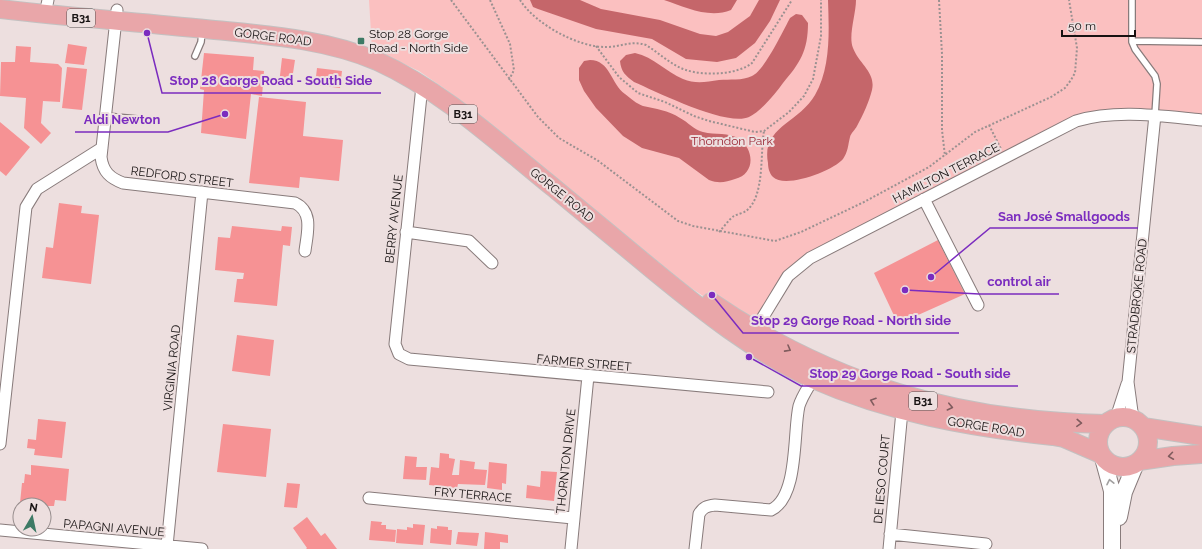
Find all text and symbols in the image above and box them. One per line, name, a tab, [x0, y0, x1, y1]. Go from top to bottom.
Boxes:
road number: B31	[67, 9, 95, 27]
scale bar	[1062, 12, 1135, 38]
text: 50 m	[1068, 19, 1096, 33]
street label: GORGE ROAD	[234, 25, 313, 49]
place label: Stop 28 Gorge Road - North Side	[369, 27, 468, 55]
marker: Stop 28 Gorge Road - North Side	[356, 36, 366, 46]
callout: Stop 28 Gorge Road - South Side	[162, 68, 381, 93]
text: Stop 28 Gorge Road - South Side	[170, 73, 373, 88]
road number: B31	[449, 105, 477, 123]
callout: Aldi Newton	[75, 107, 168, 132]
text: Aldi Newton	[84, 112, 160, 127]
park label: Thorndon Park	[691, 134, 774, 148]
street label: HAMILTON TERRACE	[890, 140, 1002, 206]
street label: REDFORD STREET	[130, 164, 235, 190]
street label: GORGE ROAD	[527, 165, 597, 225]
street label: BERRY AVENUE	[382, 174, 406, 264]
callout: San José Smallgoods	[990, 203, 1138, 228]
text: San José Smallgoods	[998, 209, 1131, 224]
street label: STRADBROKE ROAD	[1124, 238, 1150, 354]
callout: control air	[979, 269, 1059, 294]
text: control air	[987, 274, 1051, 289]
callout: Stop 29 Gorge Road - North side	[743, 308, 959, 333]
text: Stop 29 Gorge Road - North side	[751, 313, 951, 328]
street label: VIRGINIA ROAD	[161, 324, 184, 412]
one-way arrow	[784, 344, 792, 352]
street label: FARMER STREET	[536, 352, 633, 374]
callout: Stop 29 Gorge Road - South side	[801, 361, 1018, 386]
text: Stop 29 Gorge Road - South side	[809, 366, 1011, 381]
road number: B31	[909, 392, 937, 410]
one-way arrow	[870, 398, 877, 406]
one-way arrow	[947, 402, 953, 410]
street label: THORNTON DRIVE	[554, 408, 578, 514]
street label: GORGE ROAD	[947, 414, 1026, 440]
one-way arrow	[1076, 419, 1082, 428]
street label: DE IESO COURT	[871, 433, 893, 524]
one-way arrow	[1167, 451, 1174, 460]
one-way arrow	[1106, 479, 1114, 485]
street label: FRY TERRACE	[433, 485, 513, 505]
north arrow	[12, 497, 52, 537]
text: N	[28, 501, 39, 515]
street label: PAPAGNI AVENUE	[63, 517, 165, 539]

